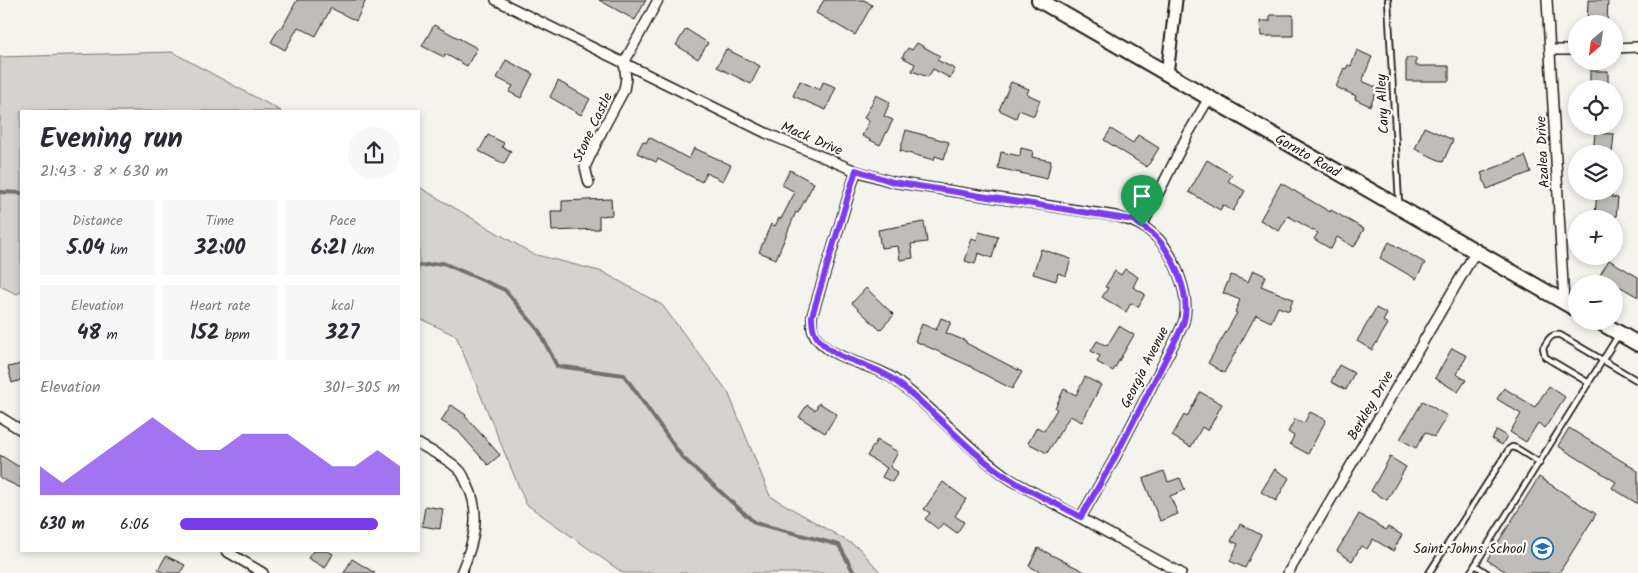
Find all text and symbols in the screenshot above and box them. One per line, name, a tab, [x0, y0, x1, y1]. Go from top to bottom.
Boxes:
north arrow	[1568, 15, 1622, 70]
map controls	[1568, 15, 1623, 330]
street label: Cary Alley	[1370, 73, 1396, 134]
button: locate	[1568, 80, 1623, 135]
street label: Stone Castle	[567, 88, 619, 166]
street label: Azalea Drive	[1530, 115, 1556, 189]
street label: Mack Drive	[777, 116, 847, 162]
text: Evening run	[40, 117, 183, 162]
button: share	[348, 127, 400, 179]
street label: Gornto Road	[1271, 128, 1345, 184]
button: layers	[1568, 145, 1623, 200]
text: 21:43 · 8 × 630 m	[40, 159, 168, 184]
pin	[1121, 175, 1163, 226]
icon: arrive	[1128, 182, 1156, 210]
text: Distance	[72, 210, 122, 232]
text: Time	[206, 210, 234, 232]
text: Pace	[329, 210, 356, 232]
button: +	[1568, 210, 1623, 265]
text: 5.04	[67, 232, 105, 265]
text: 32:00	[195, 232, 245, 265]
text: 6:21	[311, 232, 346, 265]
text: km	[105, 239, 128, 261]
text: /km	[346, 239, 374, 261]
button: −	[1568, 275, 1623, 330]
text: Elevation	[71, 295, 124, 317]
text: Heart rate	[190, 295, 250, 317]
text: kcal	[331, 295, 354, 317]
text: 48	[77, 317, 101, 350]
text: 152	[190, 317, 219, 350]
text: 327	[326, 317, 359, 350]
street label: Georgia Avenue	[1115, 322, 1175, 412]
text: m	[101, 324, 118, 346]
text: bpm	[219, 324, 250, 346]
street label: Berkley Drive	[1342, 366, 1400, 445]
text: Elevation	[40, 375, 101, 400]
text: 301–305 m	[323, 375, 400, 400]
text: 630 m	[40, 512, 85, 537]
text: 6:06	[120, 512, 150, 537]
school or university icon: Saint Johns School	[1530, 536, 1554, 560]
place label: Saint Johns School	[1413, 538, 1527, 560]

